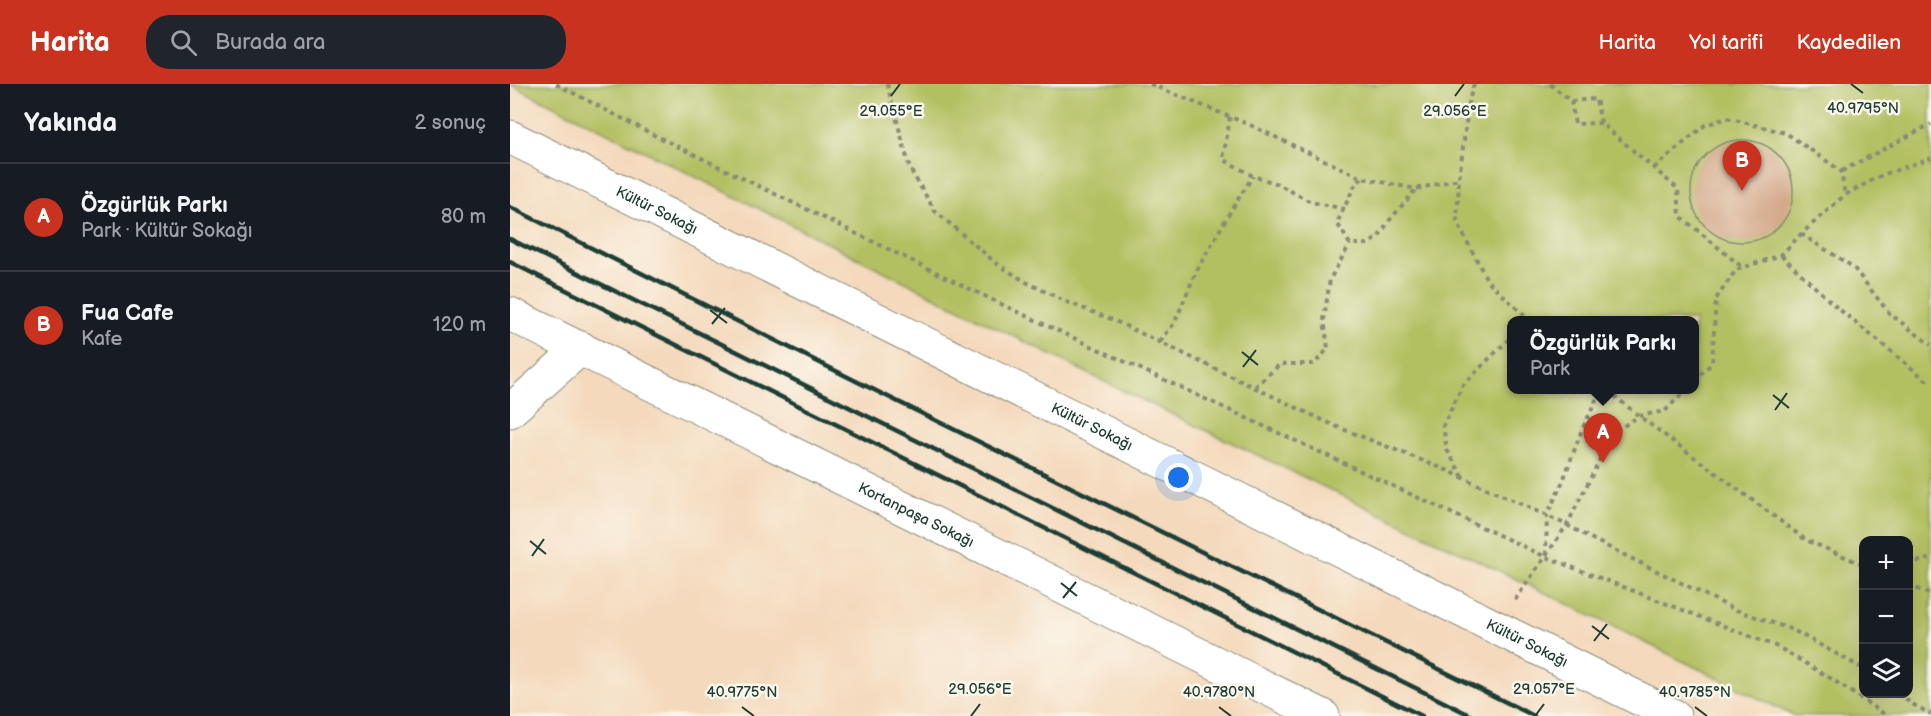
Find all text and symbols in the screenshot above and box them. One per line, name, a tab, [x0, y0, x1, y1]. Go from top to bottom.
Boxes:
search box	[146, 15, 566, 69]
text: Harita	[30, 26, 110, 59]
icon: search	[167, 26, 200, 59]
text: Burada ara	[215, 29, 326, 56]
text: Harita	[1599, 30, 1656, 55]
text: Yol tarifi	[1689, 30, 1764, 55]
text: Kaydedilen	[1797, 30, 1901, 55]
text: 40.9795°N	[1827, 99, 1899, 118]
text: 29.055°E	[859, 102, 923, 121]
text: 29.056°E	[1423, 102, 1487, 121]
text: Yakında	[24, 108, 117, 139]
text: 2 sonuç	[415, 111, 486, 135]
pin: B	[1722, 141, 1762, 191]
street label: Kültür Sokağı	[613, 182, 701, 239]
text: Özgürlük Parkı	[81, 192, 228, 219]
text: A	[37, 205, 50, 229]
text: 80 m	[441, 205, 486, 229]
text: Park · Kültür Sokağı	[81, 219, 252, 243]
text: Fua Cafe	[81, 300, 174, 327]
text: B	[36, 313, 51, 337]
text: 120 m	[433, 313, 486, 337]
popup	[1507, 316, 1699, 394]
text: Kafe	[81, 327, 122, 351]
text: Özgürlük Parkı	[1530, 330, 1676, 357]
text: Park	[1530, 357, 1570, 381]
street label: Kültür Sokağı	[1048, 399, 1136, 455]
pin: A	[1584, 414, 1622, 463]
your location	[1164, 463, 1193, 492]
street label: Kortanpaşa Sokağı	[855, 479, 977, 552]
map controls	[1859, 536, 1913, 698]
button: +	[1859, 536, 1913, 590]
button: −	[1859, 590, 1913, 644]
street label: Kültür Sokağı	[1483, 615, 1571, 672]
button: layers	[1859, 644, 1913, 698]
text: 29.056°E	[948, 680, 1012, 699]
text: 29.057°E	[1513, 680, 1575, 699]
text: 40.9775°N	[707, 683, 777, 702]
text: 40.9780°N	[1183, 683, 1255, 702]
text: 40.9785°N	[1659, 683, 1731, 702]

